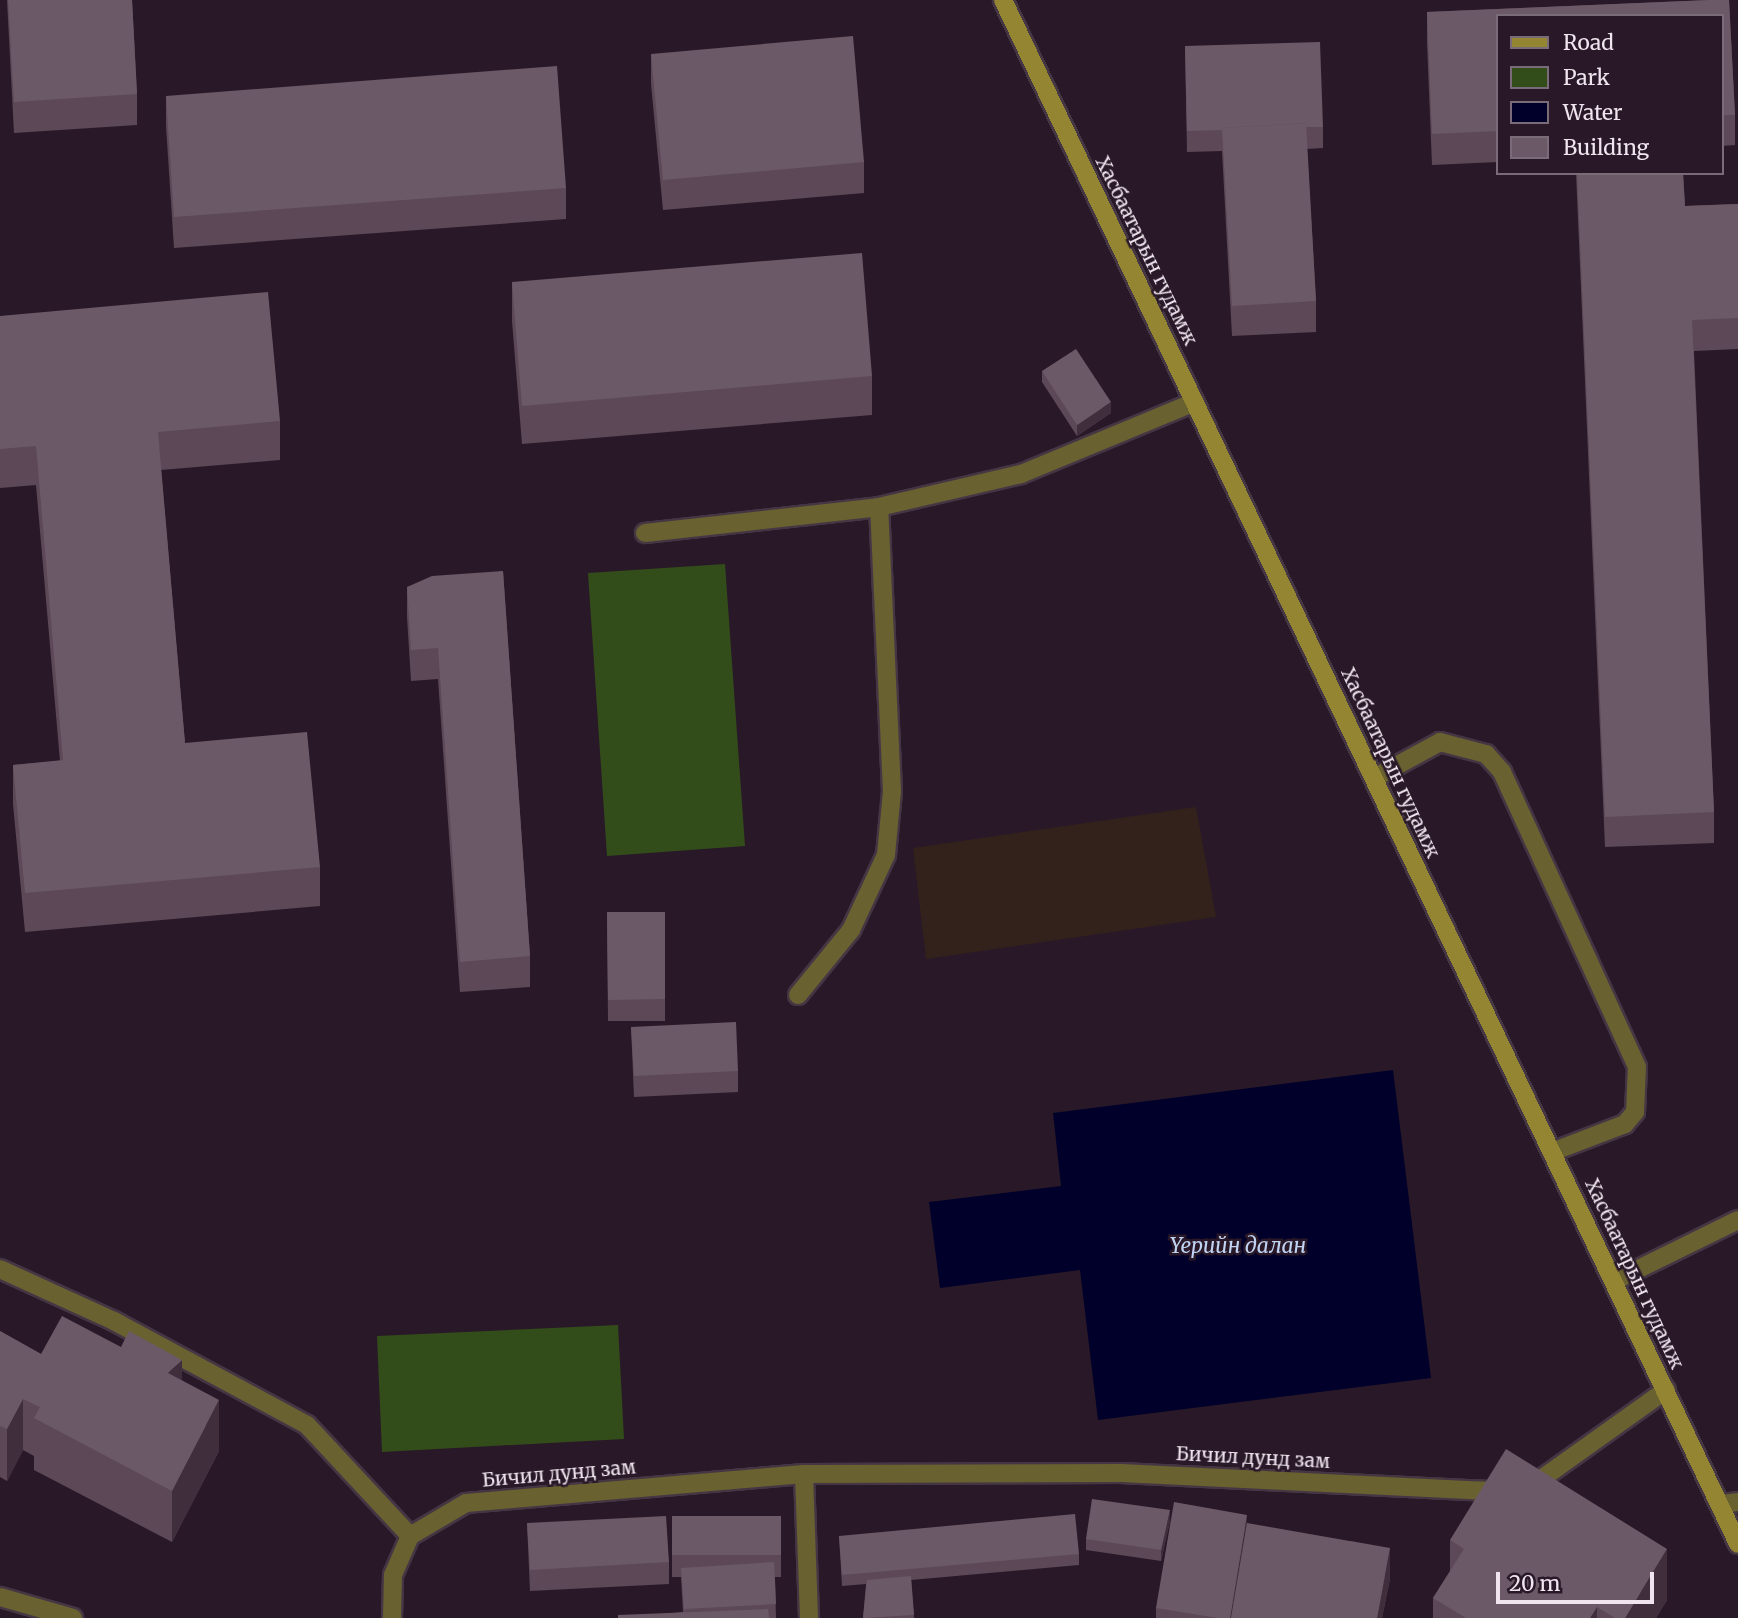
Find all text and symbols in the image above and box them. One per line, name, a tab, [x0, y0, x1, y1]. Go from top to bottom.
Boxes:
legend	[1496, 14, 1724, 175]
text: Road	[1563, 29, 1614, 56]
text: Park	[1563, 64, 1610, 91]
text: Water	[1563, 99, 1622, 126]
text: Building	[1563, 134, 1649, 161]
street label: Хасбаатарын гудамж	[1090, 153, 1202, 349]
street label: Хасбаатарын гудамж	[1336, 664, 1444, 862]
street label: Хасбаатарын гудамж	[1580, 1175, 1688, 1373]
water label: Үерийн далан	[1170, 1233, 1306, 1259]
street label: Бичил дунд зам	[1175, 1443, 1331, 1473]
street label: Бичил дунд зам	[481, 1456, 637, 1492]
scale bar	[1500, 1558, 1658, 1602]
text: 20 m	[1509, 1570, 1560, 1597]

